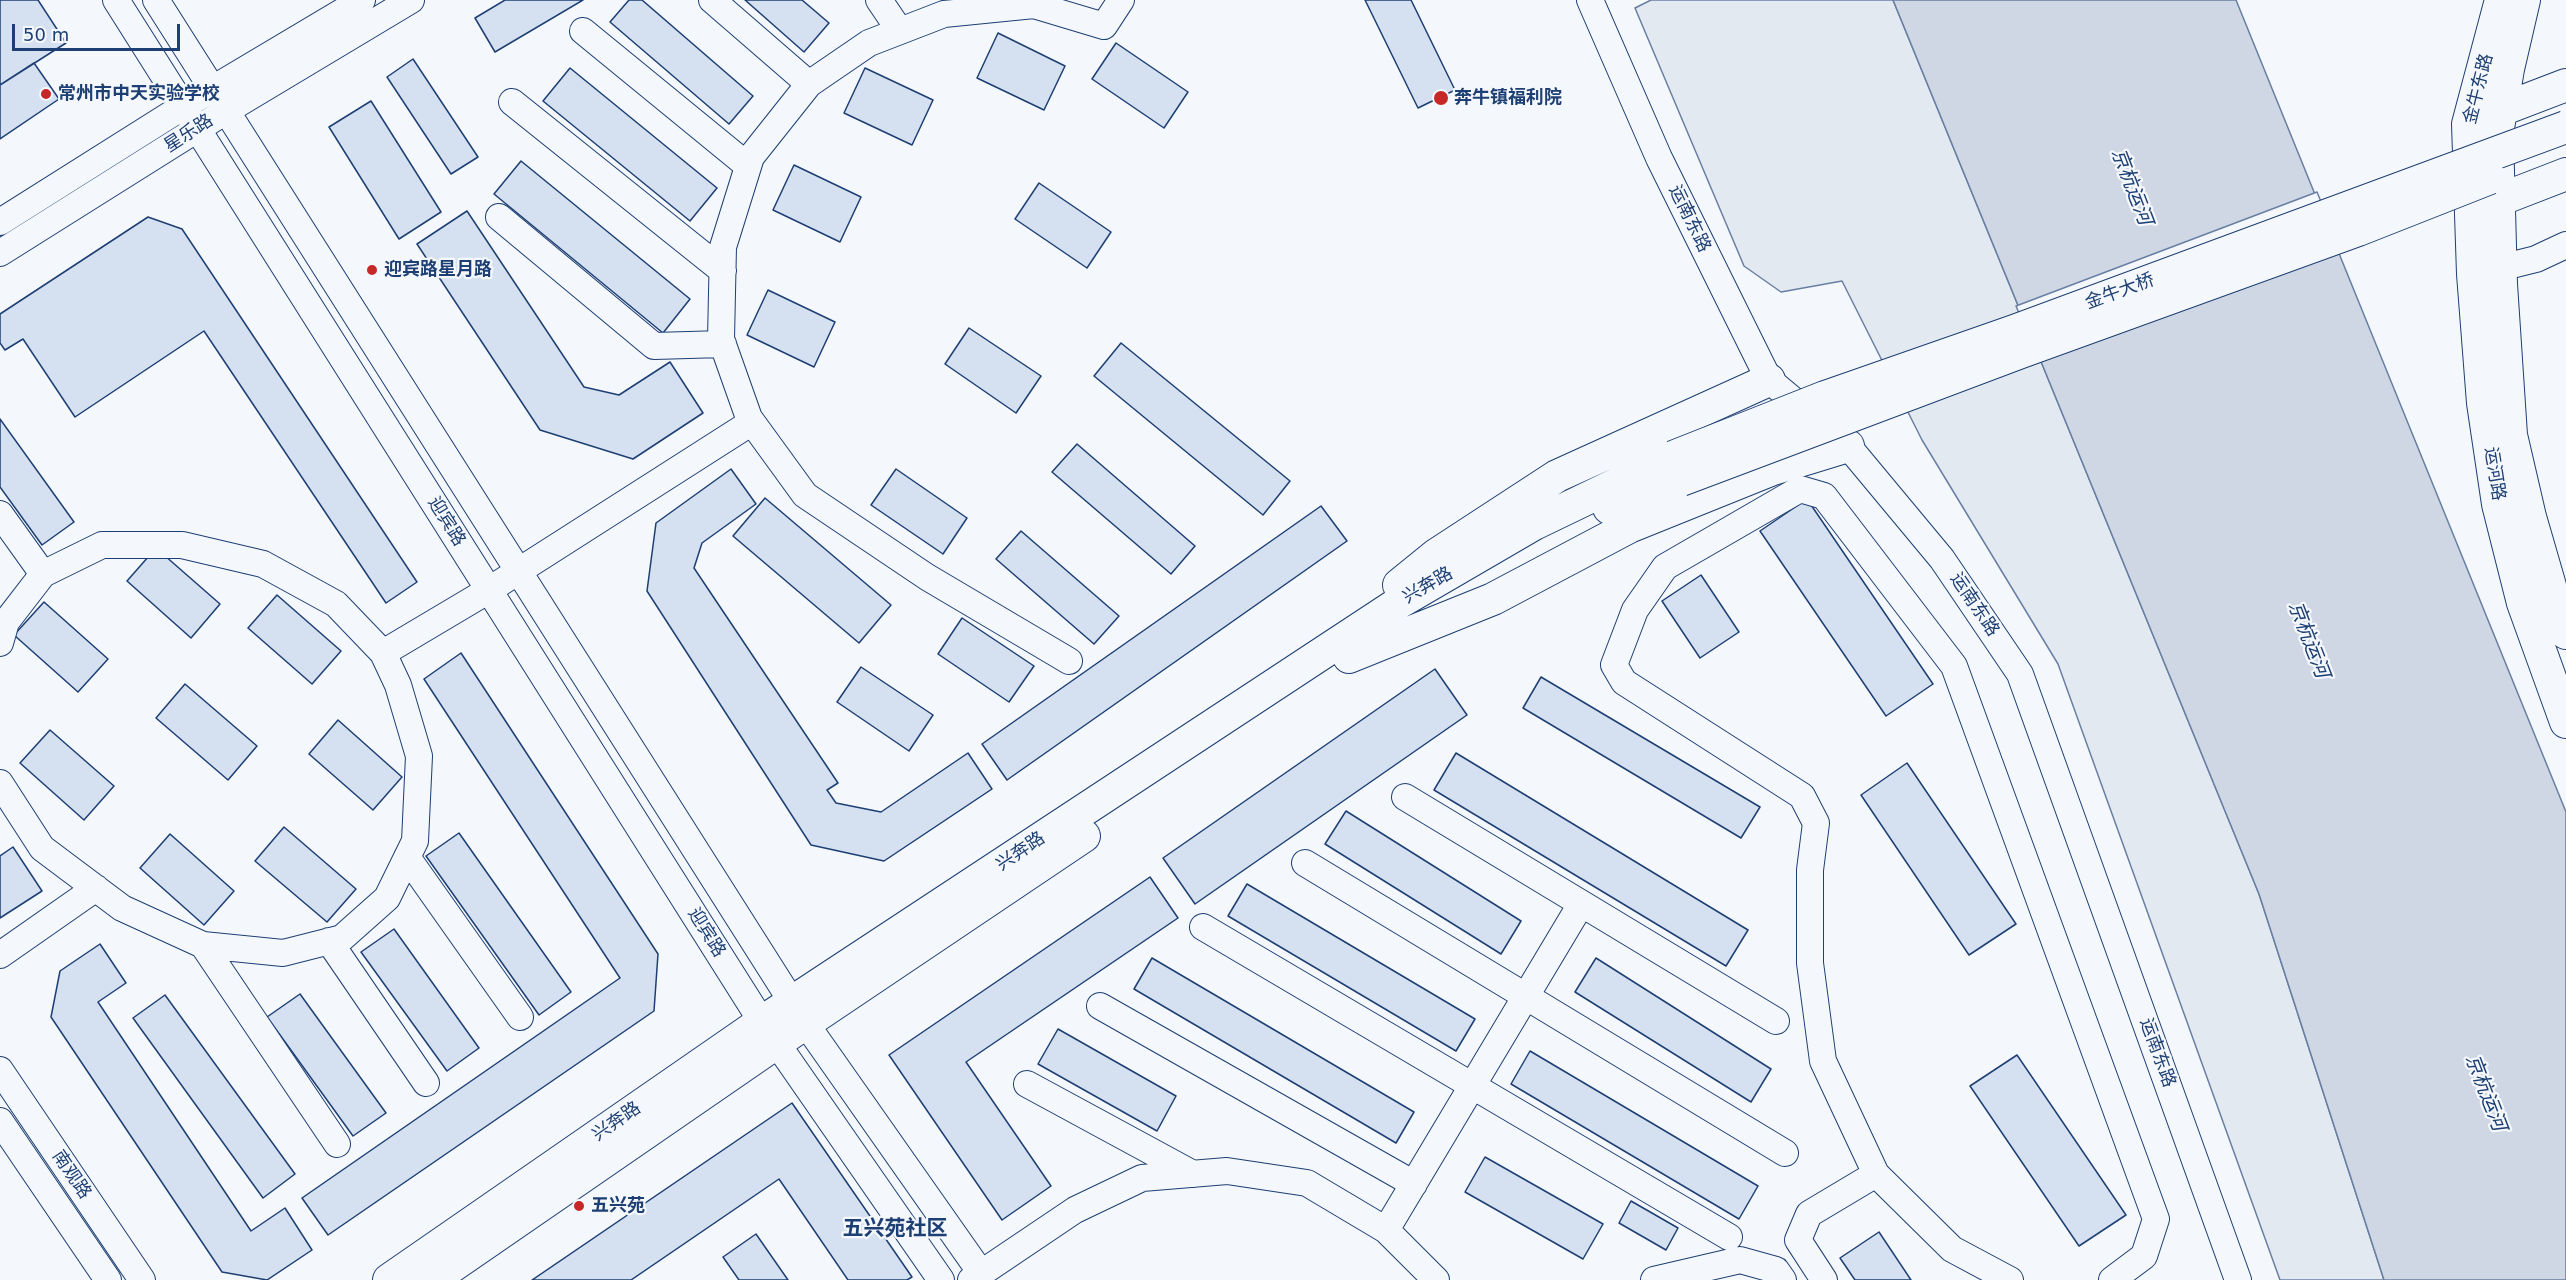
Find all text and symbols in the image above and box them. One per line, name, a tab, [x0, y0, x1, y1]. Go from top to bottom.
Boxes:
scale bar	[15, 12, 183, 50]
text: 50 m	[23, 24, 69, 45]
street label: 金牛东路	[2460, 51, 2498, 127]
place label: 常州市中天实验学校	[58, 83, 220, 105]
marker: 常州市中天实验学校	[39, 87, 53, 101]
place label: 奔牛镇福利院	[1454, 87, 1562, 109]
marker: 奔牛镇福利院	[1432, 89, 1450, 107]
street label: 星乐路	[160, 110, 218, 158]
water label: 京杭运河	[2105, 145, 2157, 229]
street label: 运南东路	[1664, 182, 1714, 256]
place label: 迎宾路星月路	[384, 259, 492, 281]
marker: 迎宾路星月路	[365, 263, 379, 277]
street label: 金牛大桥	[2082, 270, 2158, 314]
street label: 运河路	[2479, 446, 2509, 502]
street label: 迎宾路	[423, 493, 469, 551]
street label: 兴奔路	[1399, 563, 1457, 609]
street label: 运南东路	[1945, 569, 2003, 641]
water label: 京杭运河	[2282, 598, 2334, 682]
street label: 兴奔路	[993, 828, 1049, 876]
street label: 迎宾路	[683, 904, 729, 962]
street label: 运南东路	[2135, 1015, 2179, 1091]
water label: 京杭运河	[2459, 1051, 2511, 1135]
street label: 兴奔路	[589, 1098, 645, 1146]
street label: 南观路	[47, 1147, 95, 1203]
place label: 五兴苑	[591, 1195, 645, 1217]
marker: 五兴苑	[572, 1199, 586, 1213]
district label: 五兴苑社区	[843, 1217, 947, 1243]

